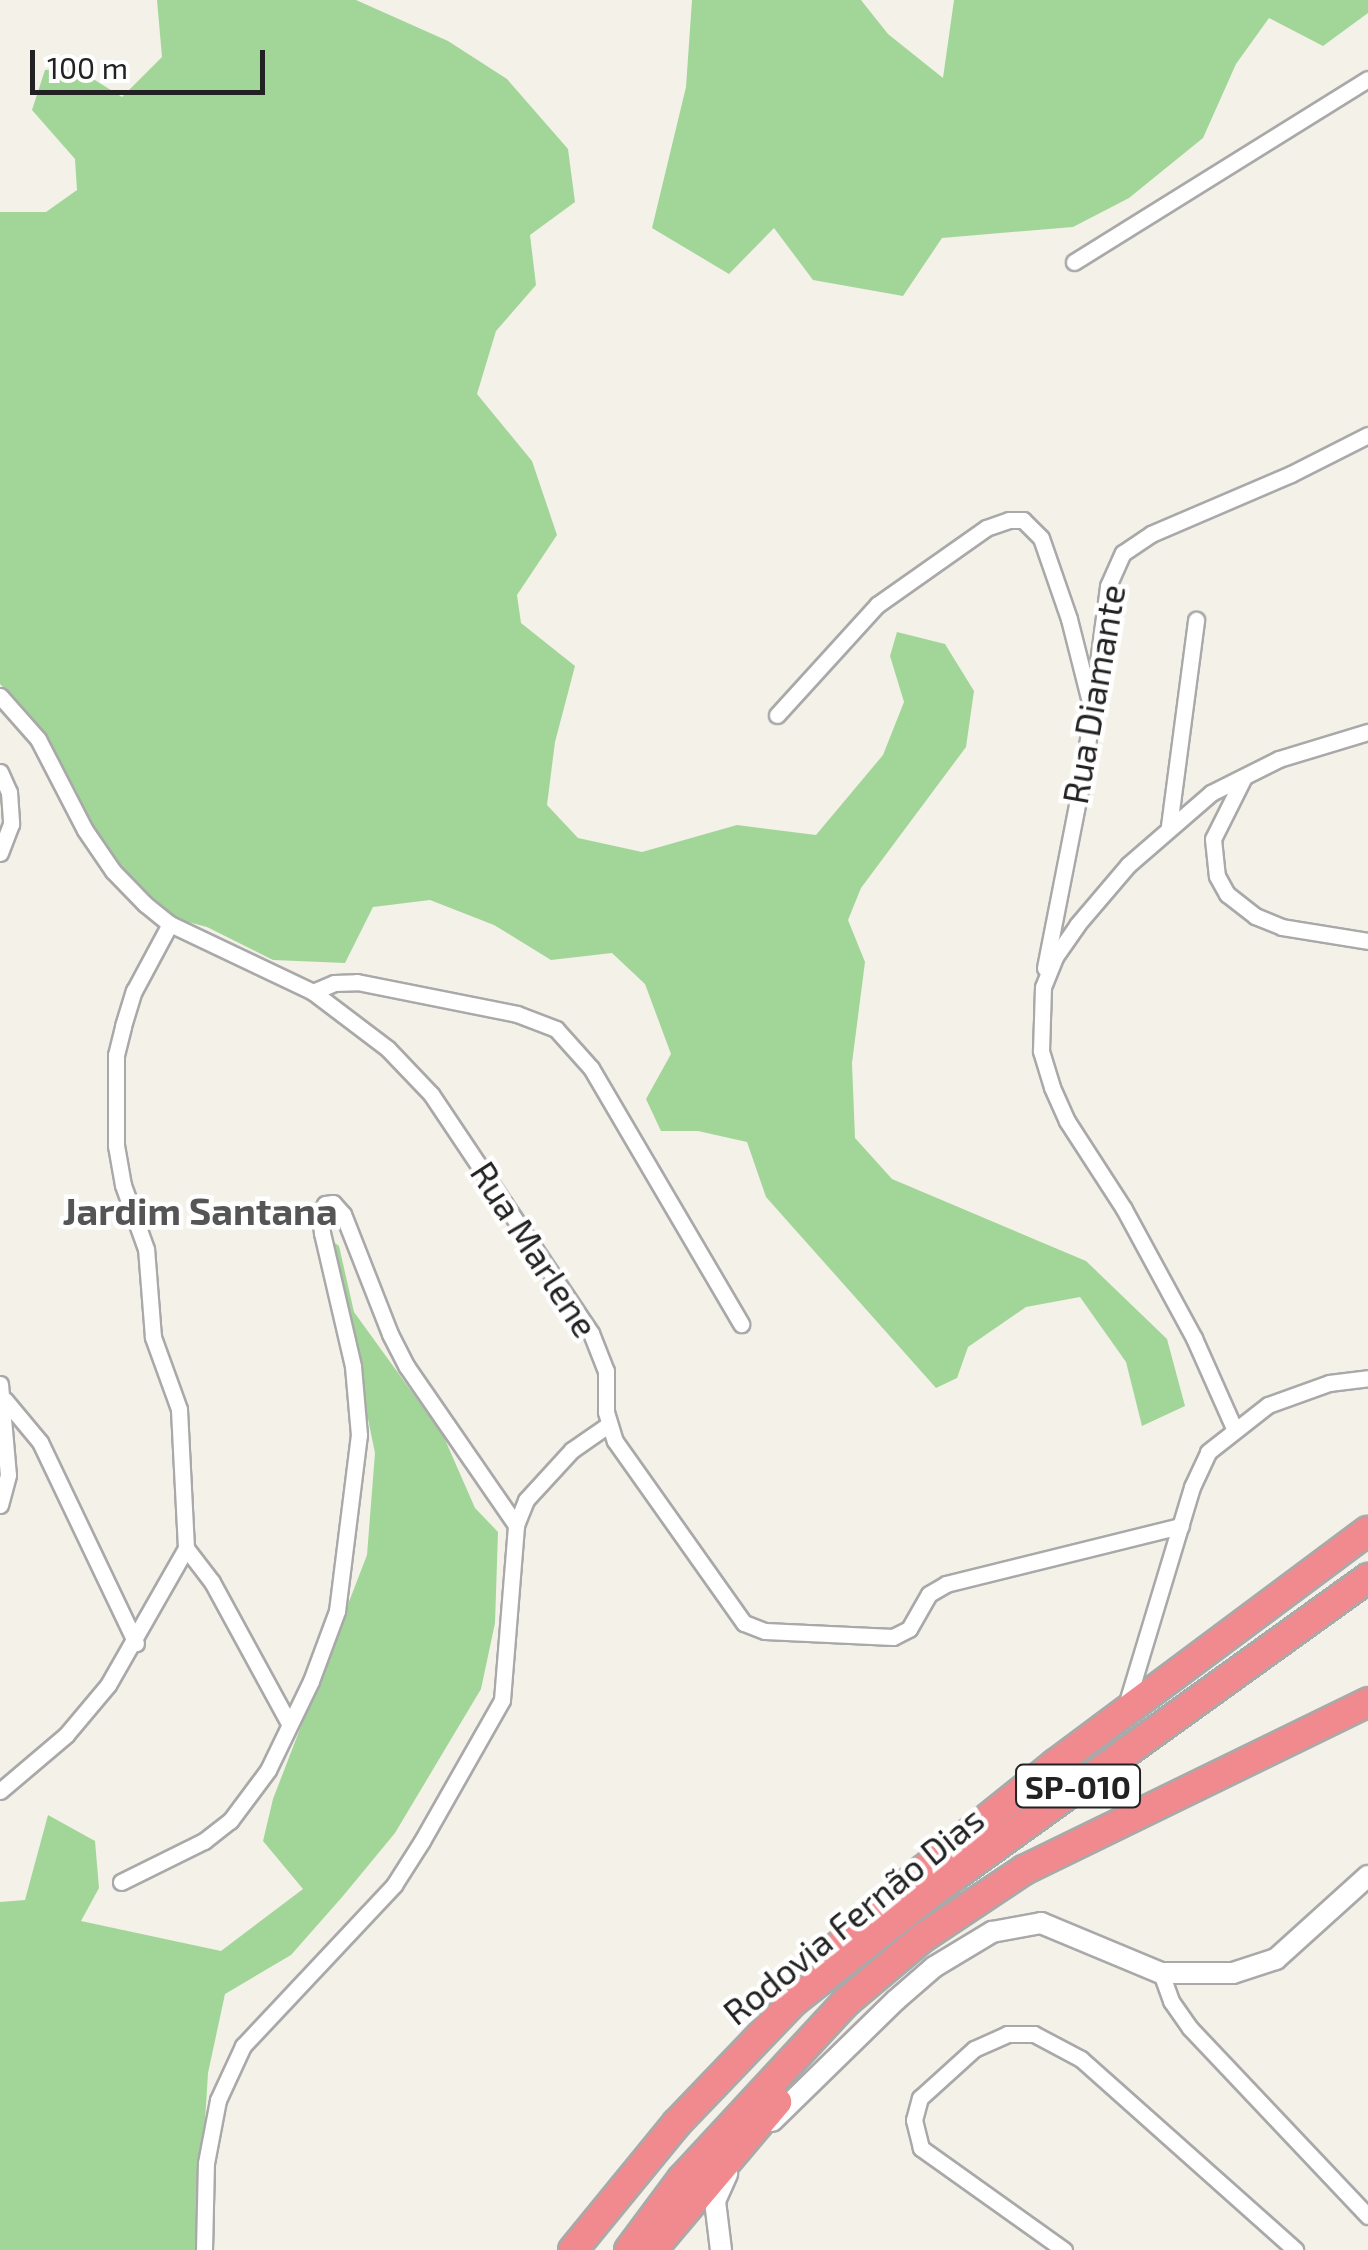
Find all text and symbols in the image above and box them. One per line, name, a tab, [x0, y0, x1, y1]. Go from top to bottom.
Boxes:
scale bar	[35, 30, 270, 92]
text: 100 m	[47, 49, 128, 85]
street label: Rua Diamante	[1053, 581, 1133, 807]
street label: Rua Marlene	[463, 1153, 607, 1345]
district label: Jardim Santana	[62, 1188, 338, 1234]
road number: SP-010	[1013, 1759, 1143, 1813]
street label: Rodovia Fernão Dias	[714, 1797, 992, 2033]

